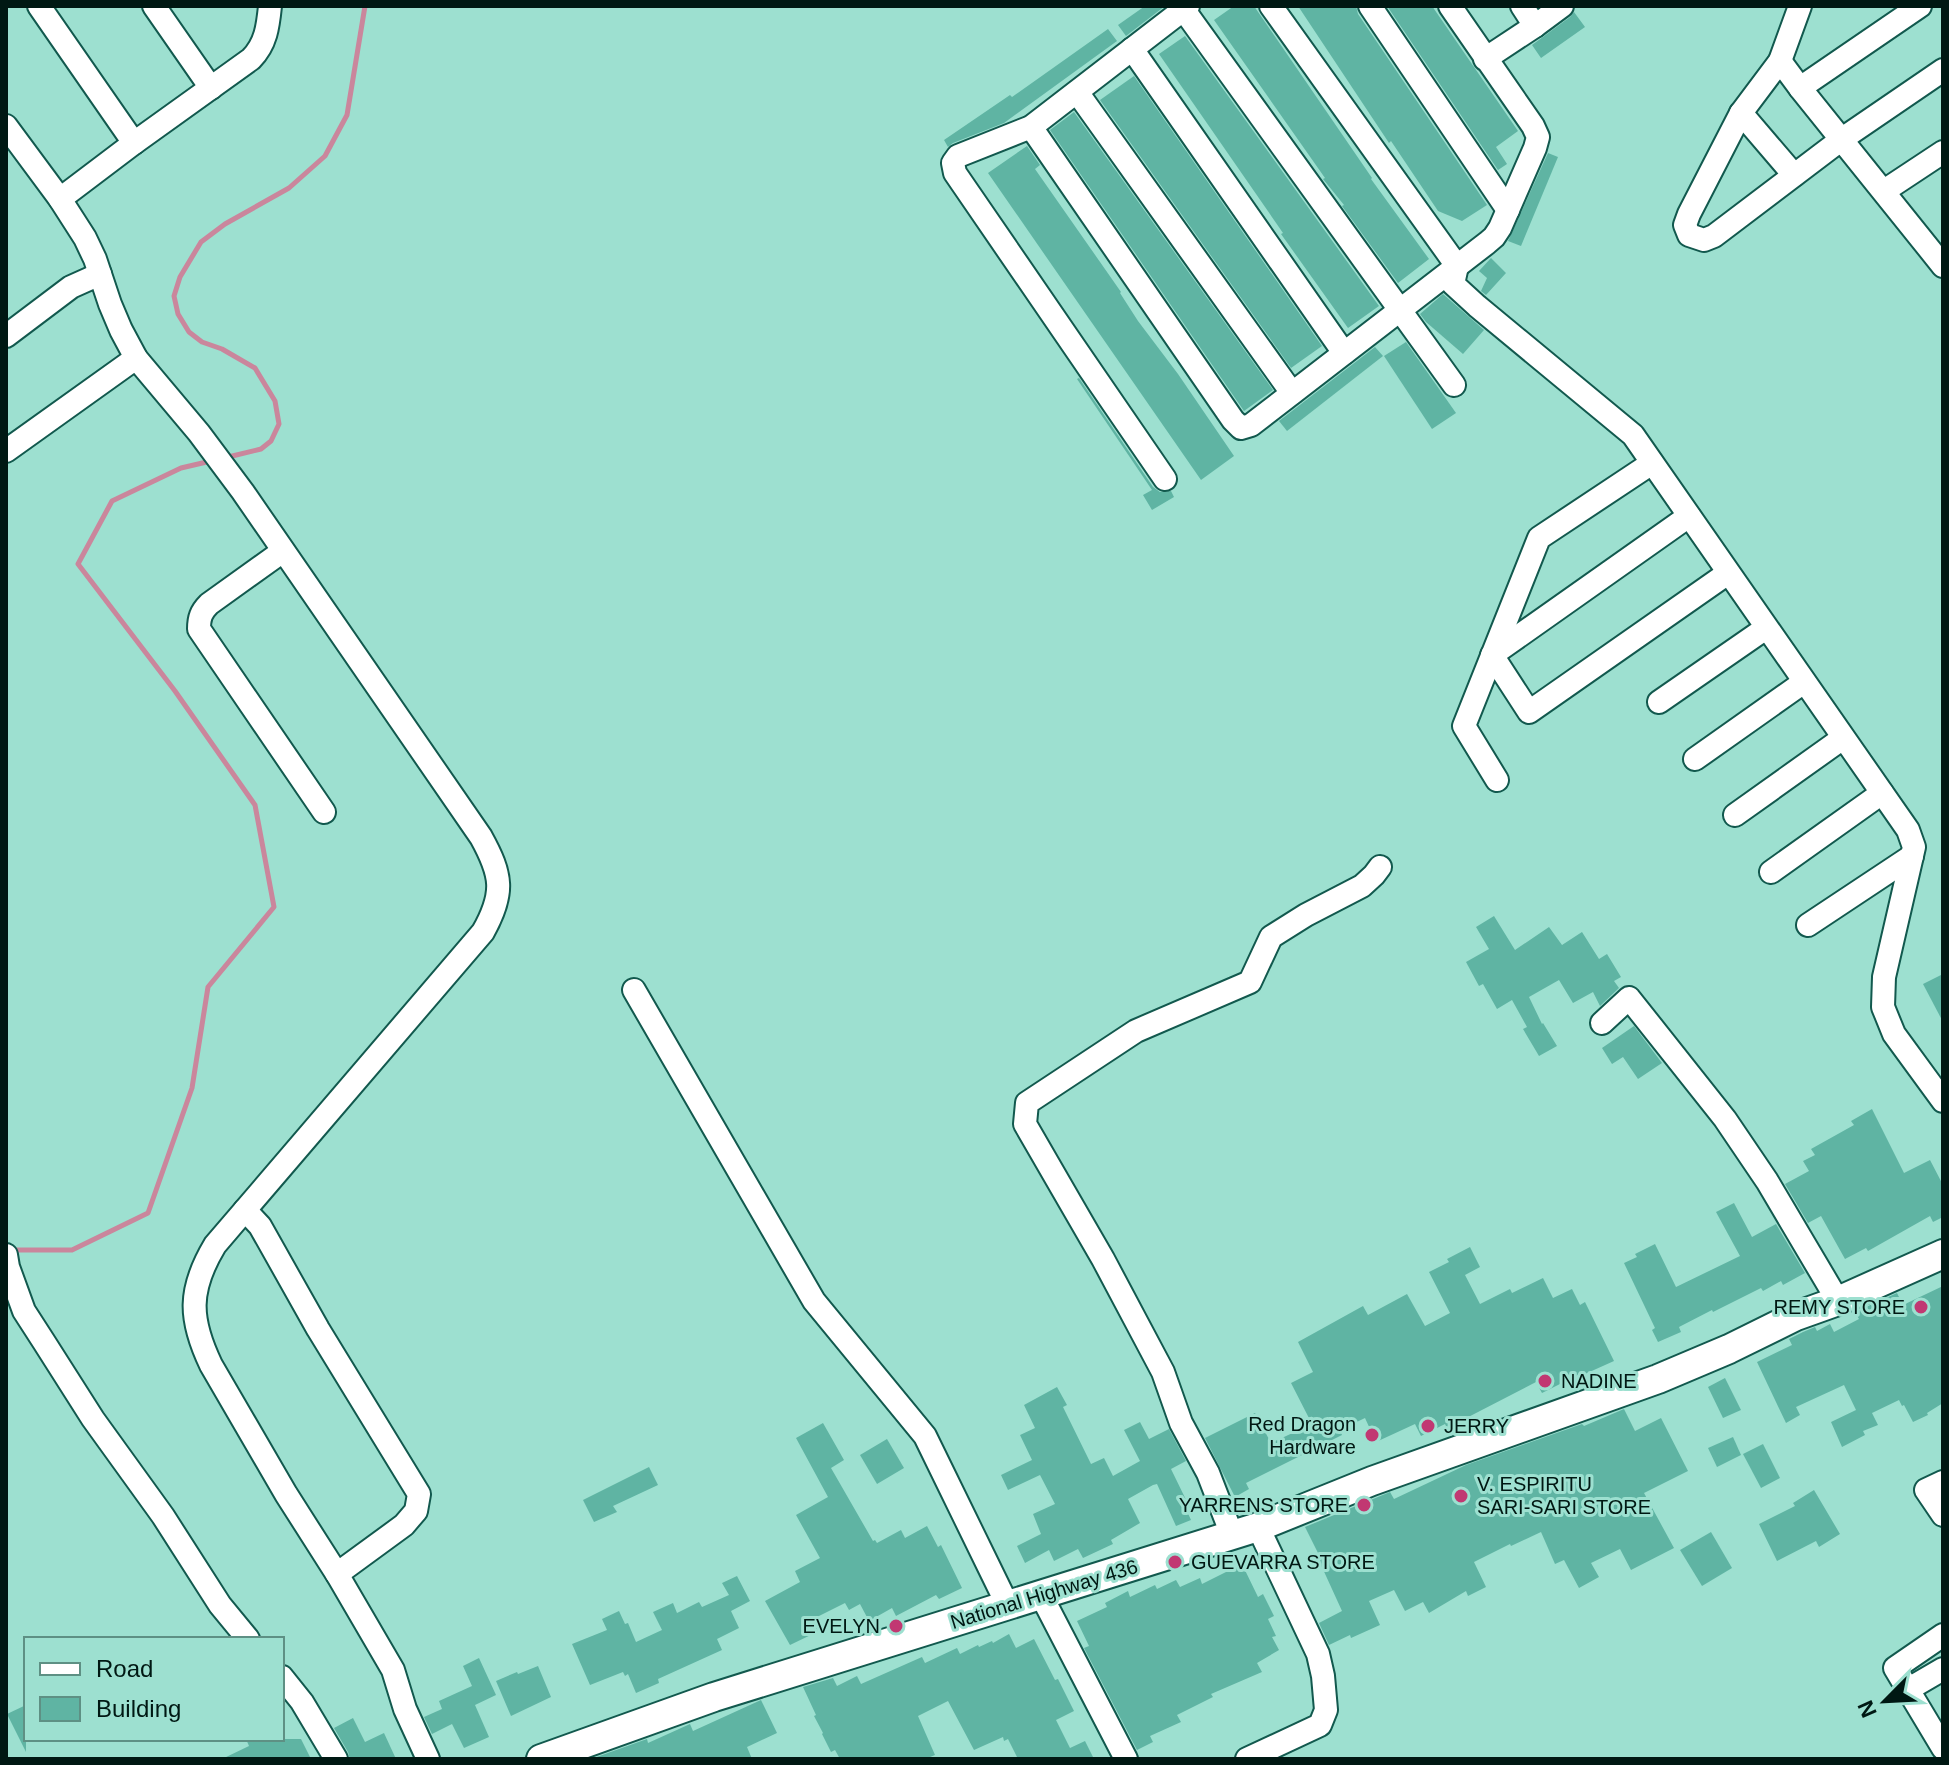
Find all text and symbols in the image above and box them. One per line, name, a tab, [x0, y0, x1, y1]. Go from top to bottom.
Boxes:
place label: REMY STORE	[1773, 1296, 1905, 1318]
marker: REMY STORE	[1912, 1298, 1930, 1316]
place label: NADINE	[1561, 1370, 1637, 1392]
marker: NADINE	[1536, 1372, 1554, 1390]
place label: Red Dragon Hardware	[1248, 1413, 1356, 1458]
place label: JERRY	[1444, 1415, 1509, 1437]
marker: JERRY	[1419, 1417, 1437, 1435]
marker: Red Dragon Hardware	[1363, 1426, 1381, 1444]
place label: V. ESPIRITU SARI-SARI STORE	[1477, 1473, 1651, 1518]
marker: V. ESPIRITU SARI-SARI STORE	[1452, 1487, 1470, 1505]
place label: YARRENS STORE	[1179, 1494, 1348, 1516]
marker: YARRENS STORE	[1355, 1496, 1373, 1514]
place label: GUEVARRA STORE	[1191, 1551, 1375, 1573]
marker: GUEVARRA STORE	[1166, 1553, 1184, 1571]
street label: National Highway 436	[948, 1555, 1140, 1633]
place label: EVELYN	[803, 1615, 880, 1637]
marker: EVELYN	[887, 1617, 905, 1635]
legend	[24, 1637, 284, 1741]
text: Road	[96, 1655, 153, 1682]
north arrow	[1845, 1661, 1925, 1741]
text: Building	[96, 1695, 181, 1722]
text: N	[1853, 1697, 1882, 1721]

